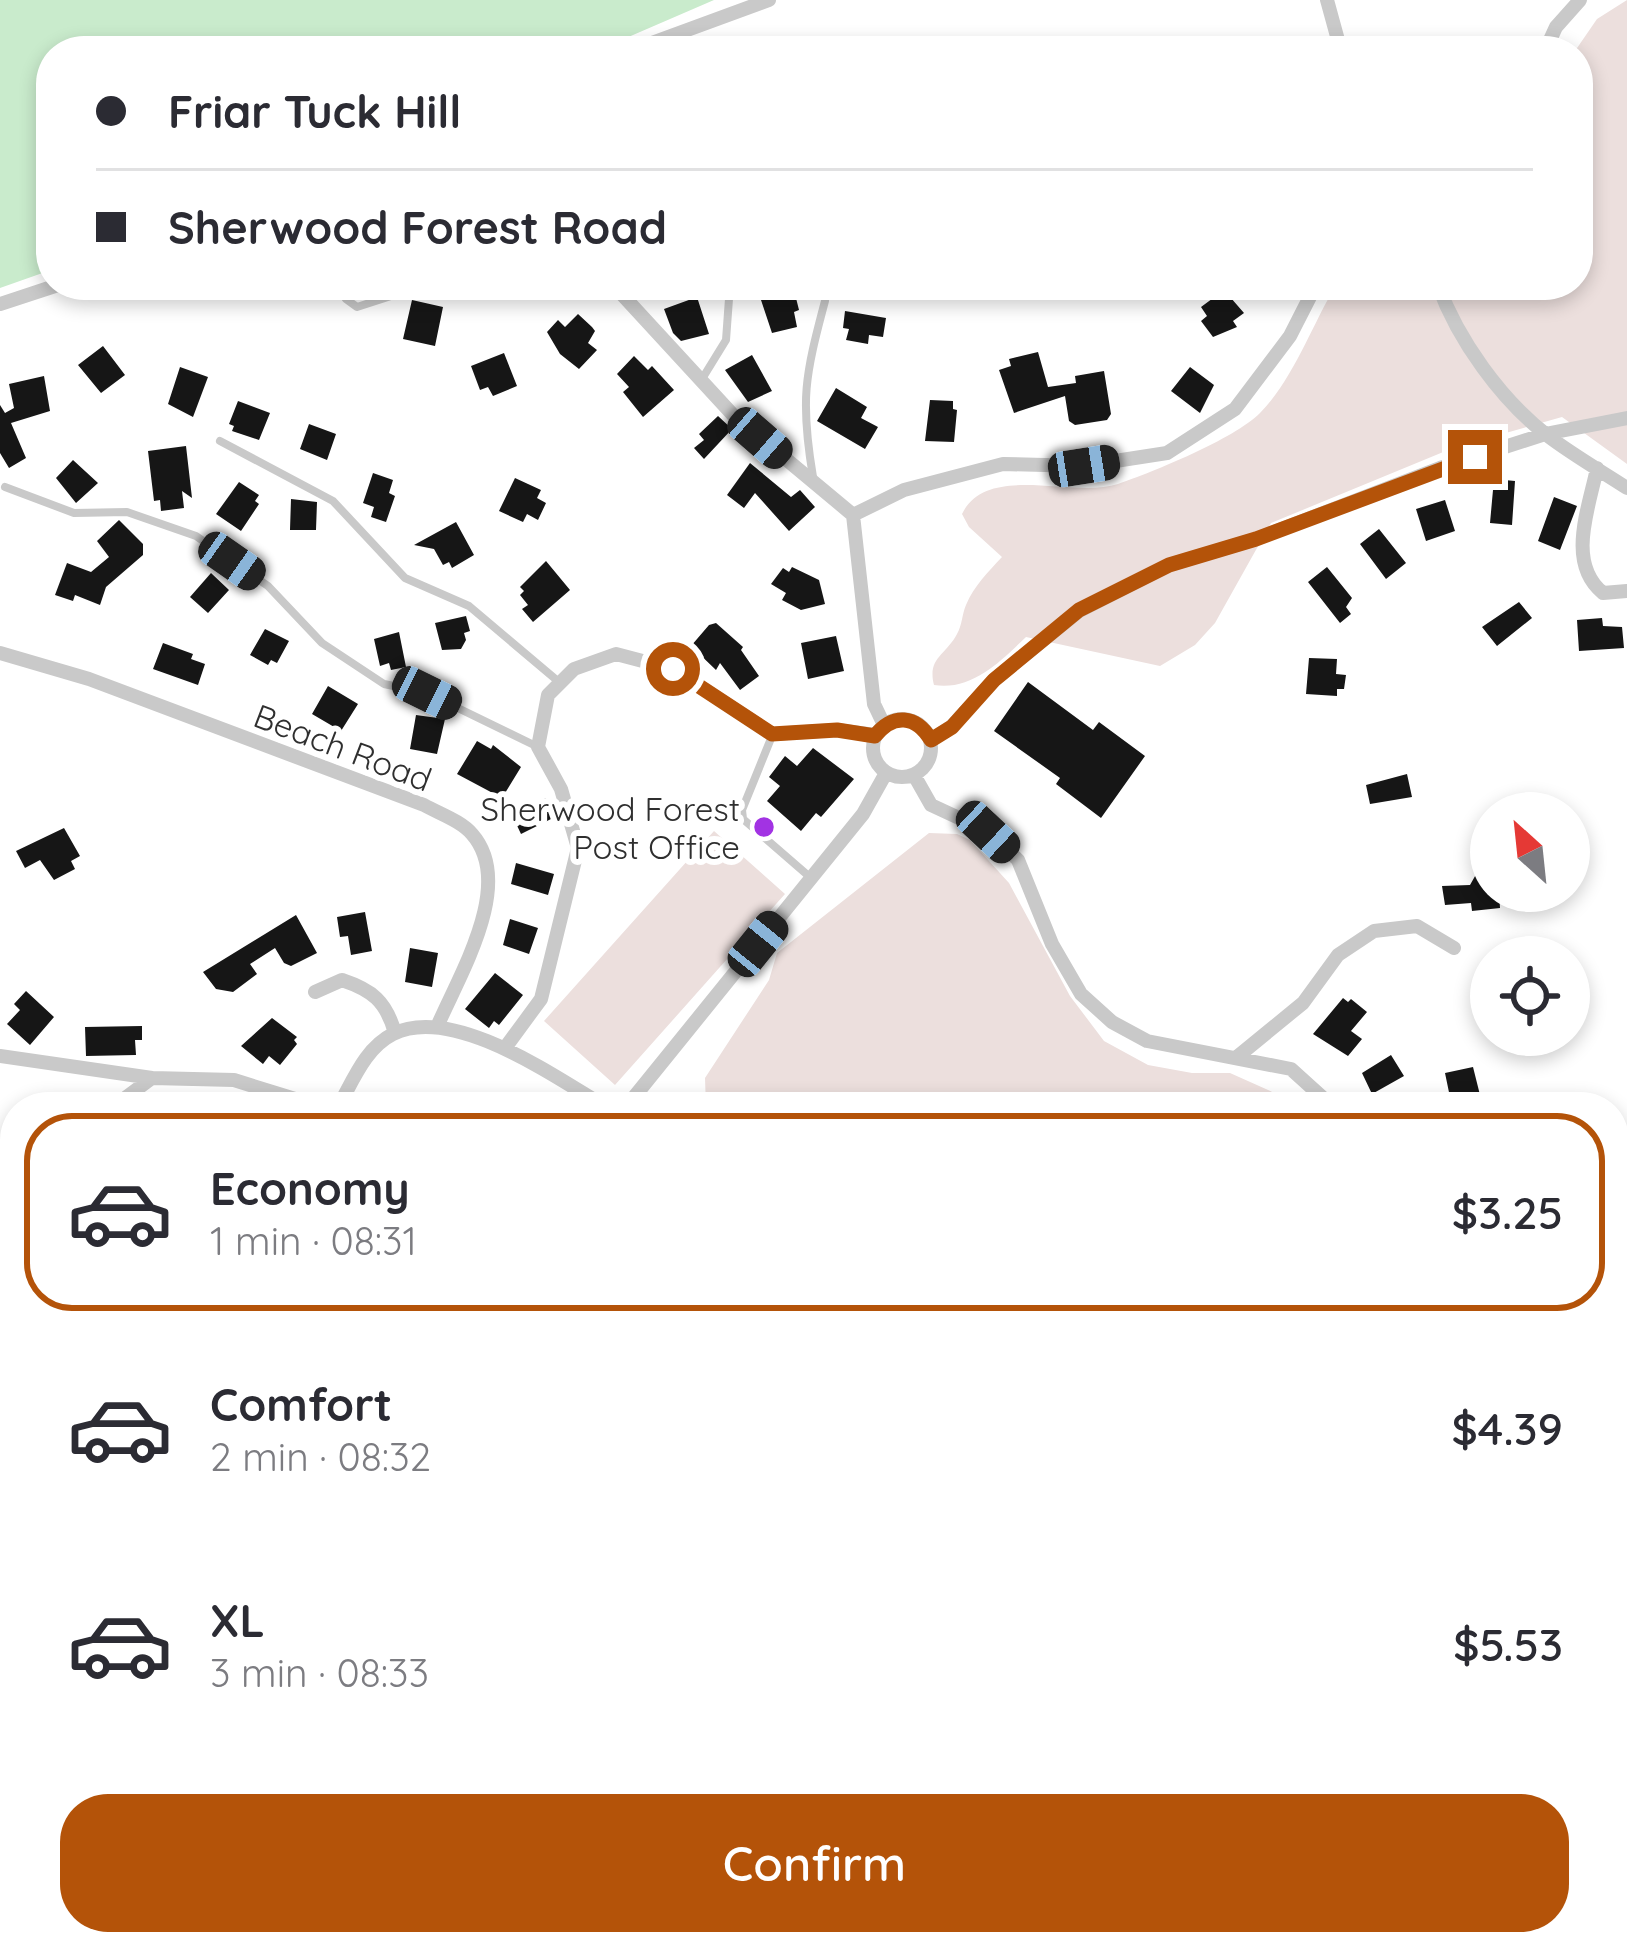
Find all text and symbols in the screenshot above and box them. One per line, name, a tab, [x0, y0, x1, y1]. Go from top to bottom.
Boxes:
text: Friar Tuck Hill	[168, 83, 462, 139]
text: Sherwood Forest Road	[168, 199, 667, 255]
car	[721, 401, 799, 475]
route end	[1448, 430, 1502, 484]
car	[1046, 443, 1122, 489]
car	[192, 526, 272, 596]
route start	[646, 642, 700, 696]
car	[387, 661, 467, 725]
street label: Beach Road	[248, 694, 438, 800]
place label: Sherwood Forest Post Office	[481, 788, 740, 867]
north arrow	[1470, 792, 1590, 912]
map controls	[1470, 792, 1590, 1056]
car	[949, 794, 1027, 870]
marker: Sherwood Forest Post Office	[751, 814, 777, 840]
car	[721, 905, 795, 983]
button: locate	[1470, 936, 1590, 1056]
icon: car	[66, 1158, 174, 1266]
text: Economy	[210, 1160, 410, 1216]
text: $3.25	[1452, 1184, 1563, 1240]
text: 1 min · 08:31	[210, 1216, 417, 1265]
icon: car	[66, 1374, 174, 1482]
text: Comfort	[210, 1376, 392, 1432]
text: $4.39	[1452, 1400, 1563, 1456]
text: 2 min · 08:32	[210, 1432, 431, 1481]
icon: car	[66, 1590, 174, 1698]
text: XL	[210, 1592, 265, 1648]
text: $5.53	[1453, 1616, 1563, 1672]
text: 3 min · 08:33	[210, 1648, 429, 1697]
button: Confirm	[60, 1794, 1569, 1932]

